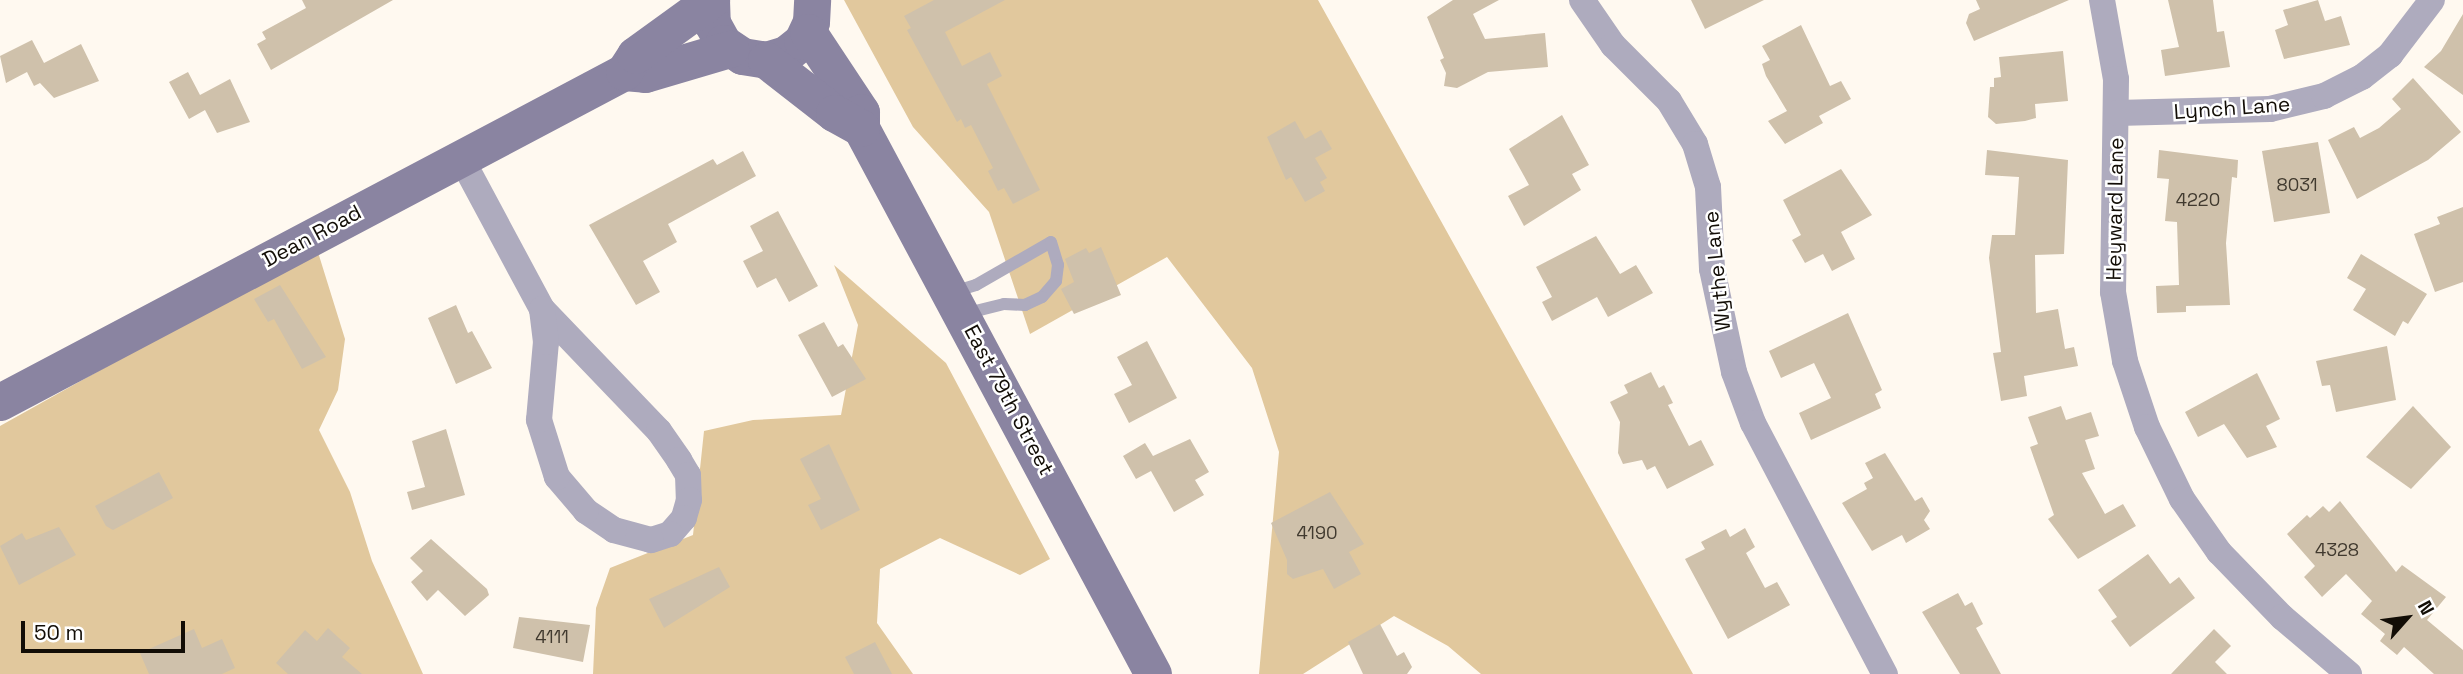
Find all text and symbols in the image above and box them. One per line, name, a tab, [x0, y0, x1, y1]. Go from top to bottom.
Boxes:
street label: Lynch Lane	[2173, 91, 2291, 125]
street label: Heyward Lane	[2101, 137, 2129, 281]
house number: 8031	[2277, 174, 2317, 196]
house number: 4220	[2176, 189, 2220, 211]
street label: Dean Road	[258, 199, 366, 273]
street label: Wythe Lane	[1698, 210, 1736, 332]
street label: East 79th Street	[959, 321, 1059, 479]
house number: 4190	[1297, 522, 1337, 544]
house number: 4328	[2315, 539, 2359, 561]
north arrow	[2372, 583, 2442, 653]
text: N	[2412, 596, 2440, 619]
scale bar	[24, 608, 189, 652]
text: 50 m	[34, 619, 84, 646]
house number: 4111	[535, 626, 569, 648]

